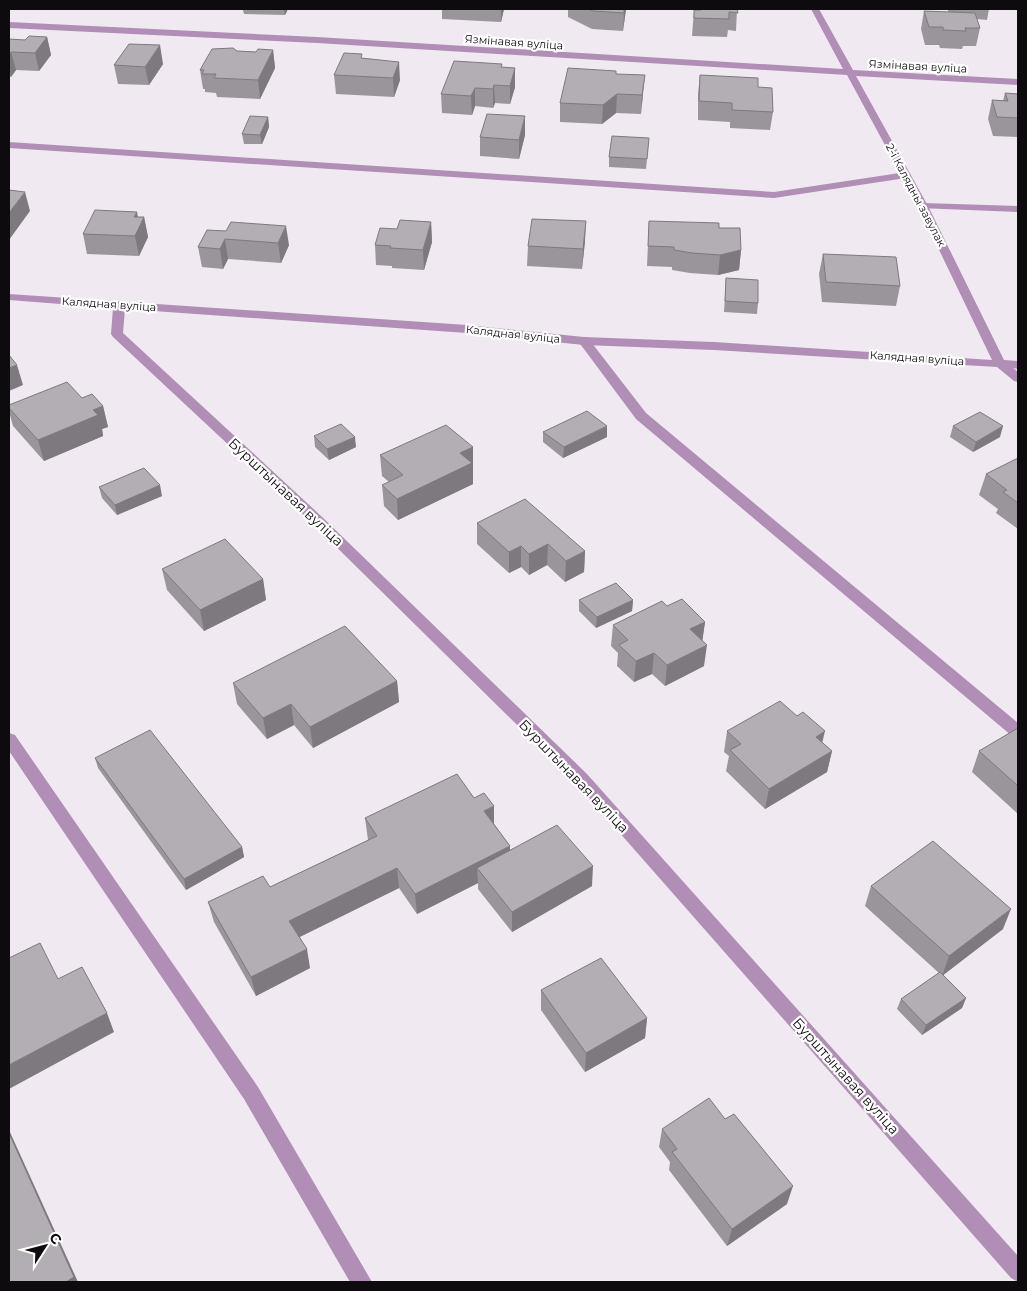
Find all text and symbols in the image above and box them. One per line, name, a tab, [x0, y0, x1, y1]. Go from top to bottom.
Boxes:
street label: Язмінавая вуліца	[464, 32, 564, 52]
street label: Язмінавая вуліца	[868, 56, 968, 76]
street label: 2-і Калядны завулак	[883, 141, 949, 249]
street label: Калядная вуліца	[61, 294, 157, 314]
street label: Калядная вуліца	[465, 322, 561, 346]
street label: Калядная вуліца	[869, 348, 965, 368]
street label: Бурштынавая вуліца	[225, 434, 347, 550]
street label: Бурштынавая вуліца	[515, 715, 633, 837]
street label: Бурштынавая вуліца	[789, 1014, 903, 1138]
north arrow	[20, 1221, 70, 1271]
text: С	[45, 1229, 66, 1248]

